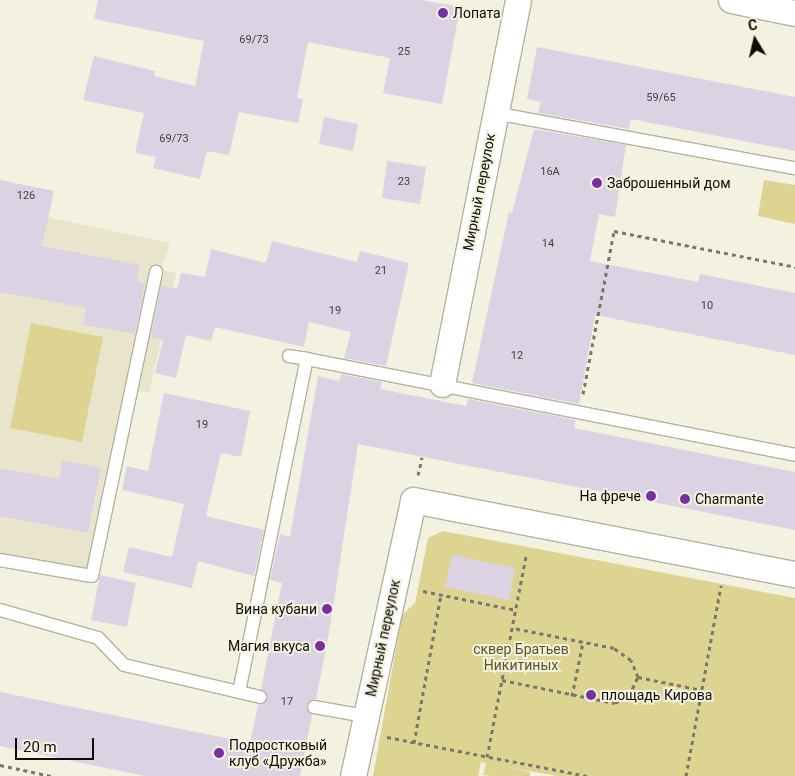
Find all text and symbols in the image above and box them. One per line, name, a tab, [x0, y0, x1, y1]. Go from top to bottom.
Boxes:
place label: Лопата	[453, 5, 501, 21]
marker: Лопата	[437, 7, 449, 19]
north arrow	[730, 15, 780, 65]
text: С	[747, 17, 758, 34]
house number: 69/73	[239, 33, 269, 47]
house number: 25	[398, 45, 410, 59]
house number: 59/65	[646, 91, 676, 105]
house number: 69/73	[159, 132, 189, 146]
street label: Мирный переулок	[459, 132, 499, 252]
house number: 16А	[540, 165, 560, 179]
house number: 23	[398, 175, 410, 189]
place label: Заброшенный дом	[607, 175, 731, 191]
marker: Заброшенный дом	[591, 177, 603, 189]
house number: 126	[17, 189, 35, 203]
house number: 14	[542, 237, 554, 251]
house number: 21	[375, 264, 387, 278]
house number: 10	[701, 299, 713, 313]
house number: 19	[329, 304, 341, 318]
house number: 12	[511, 349, 523, 363]
house number: 19	[196, 418, 208, 432]
place label: На фрече	[579, 488, 641, 504]
marker: На фрече	[645, 490, 657, 502]
place label: Charmante	[695, 491, 764, 507]
marker: Charmante	[679, 493, 691, 505]
street label: Мирный переулок	[362, 578, 404, 698]
place label: Вина кубани	[235, 601, 317, 617]
marker: Вина кубани	[321, 603, 333, 615]
place label: Магия вкуса	[228, 638, 310, 654]
marker: Магия вкуса	[314, 640, 326, 652]
park label: сквер Братьев Никитиных	[473, 641, 569, 674]
place label: площадь Кирова	[601, 687, 712, 703]
marker: площадь Кирова	[585, 689, 597, 701]
house number: 17	[281, 695, 293, 709]
scale bar	[18, 728, 96, 760]
place label: Подростковый клуб «Дружба»	[229, 737, 327, 770]
text: 20 m	[23, 738, 57, 756]
marker: Подростковый клуб «Дружба»	[213, 747, 225, 759]

